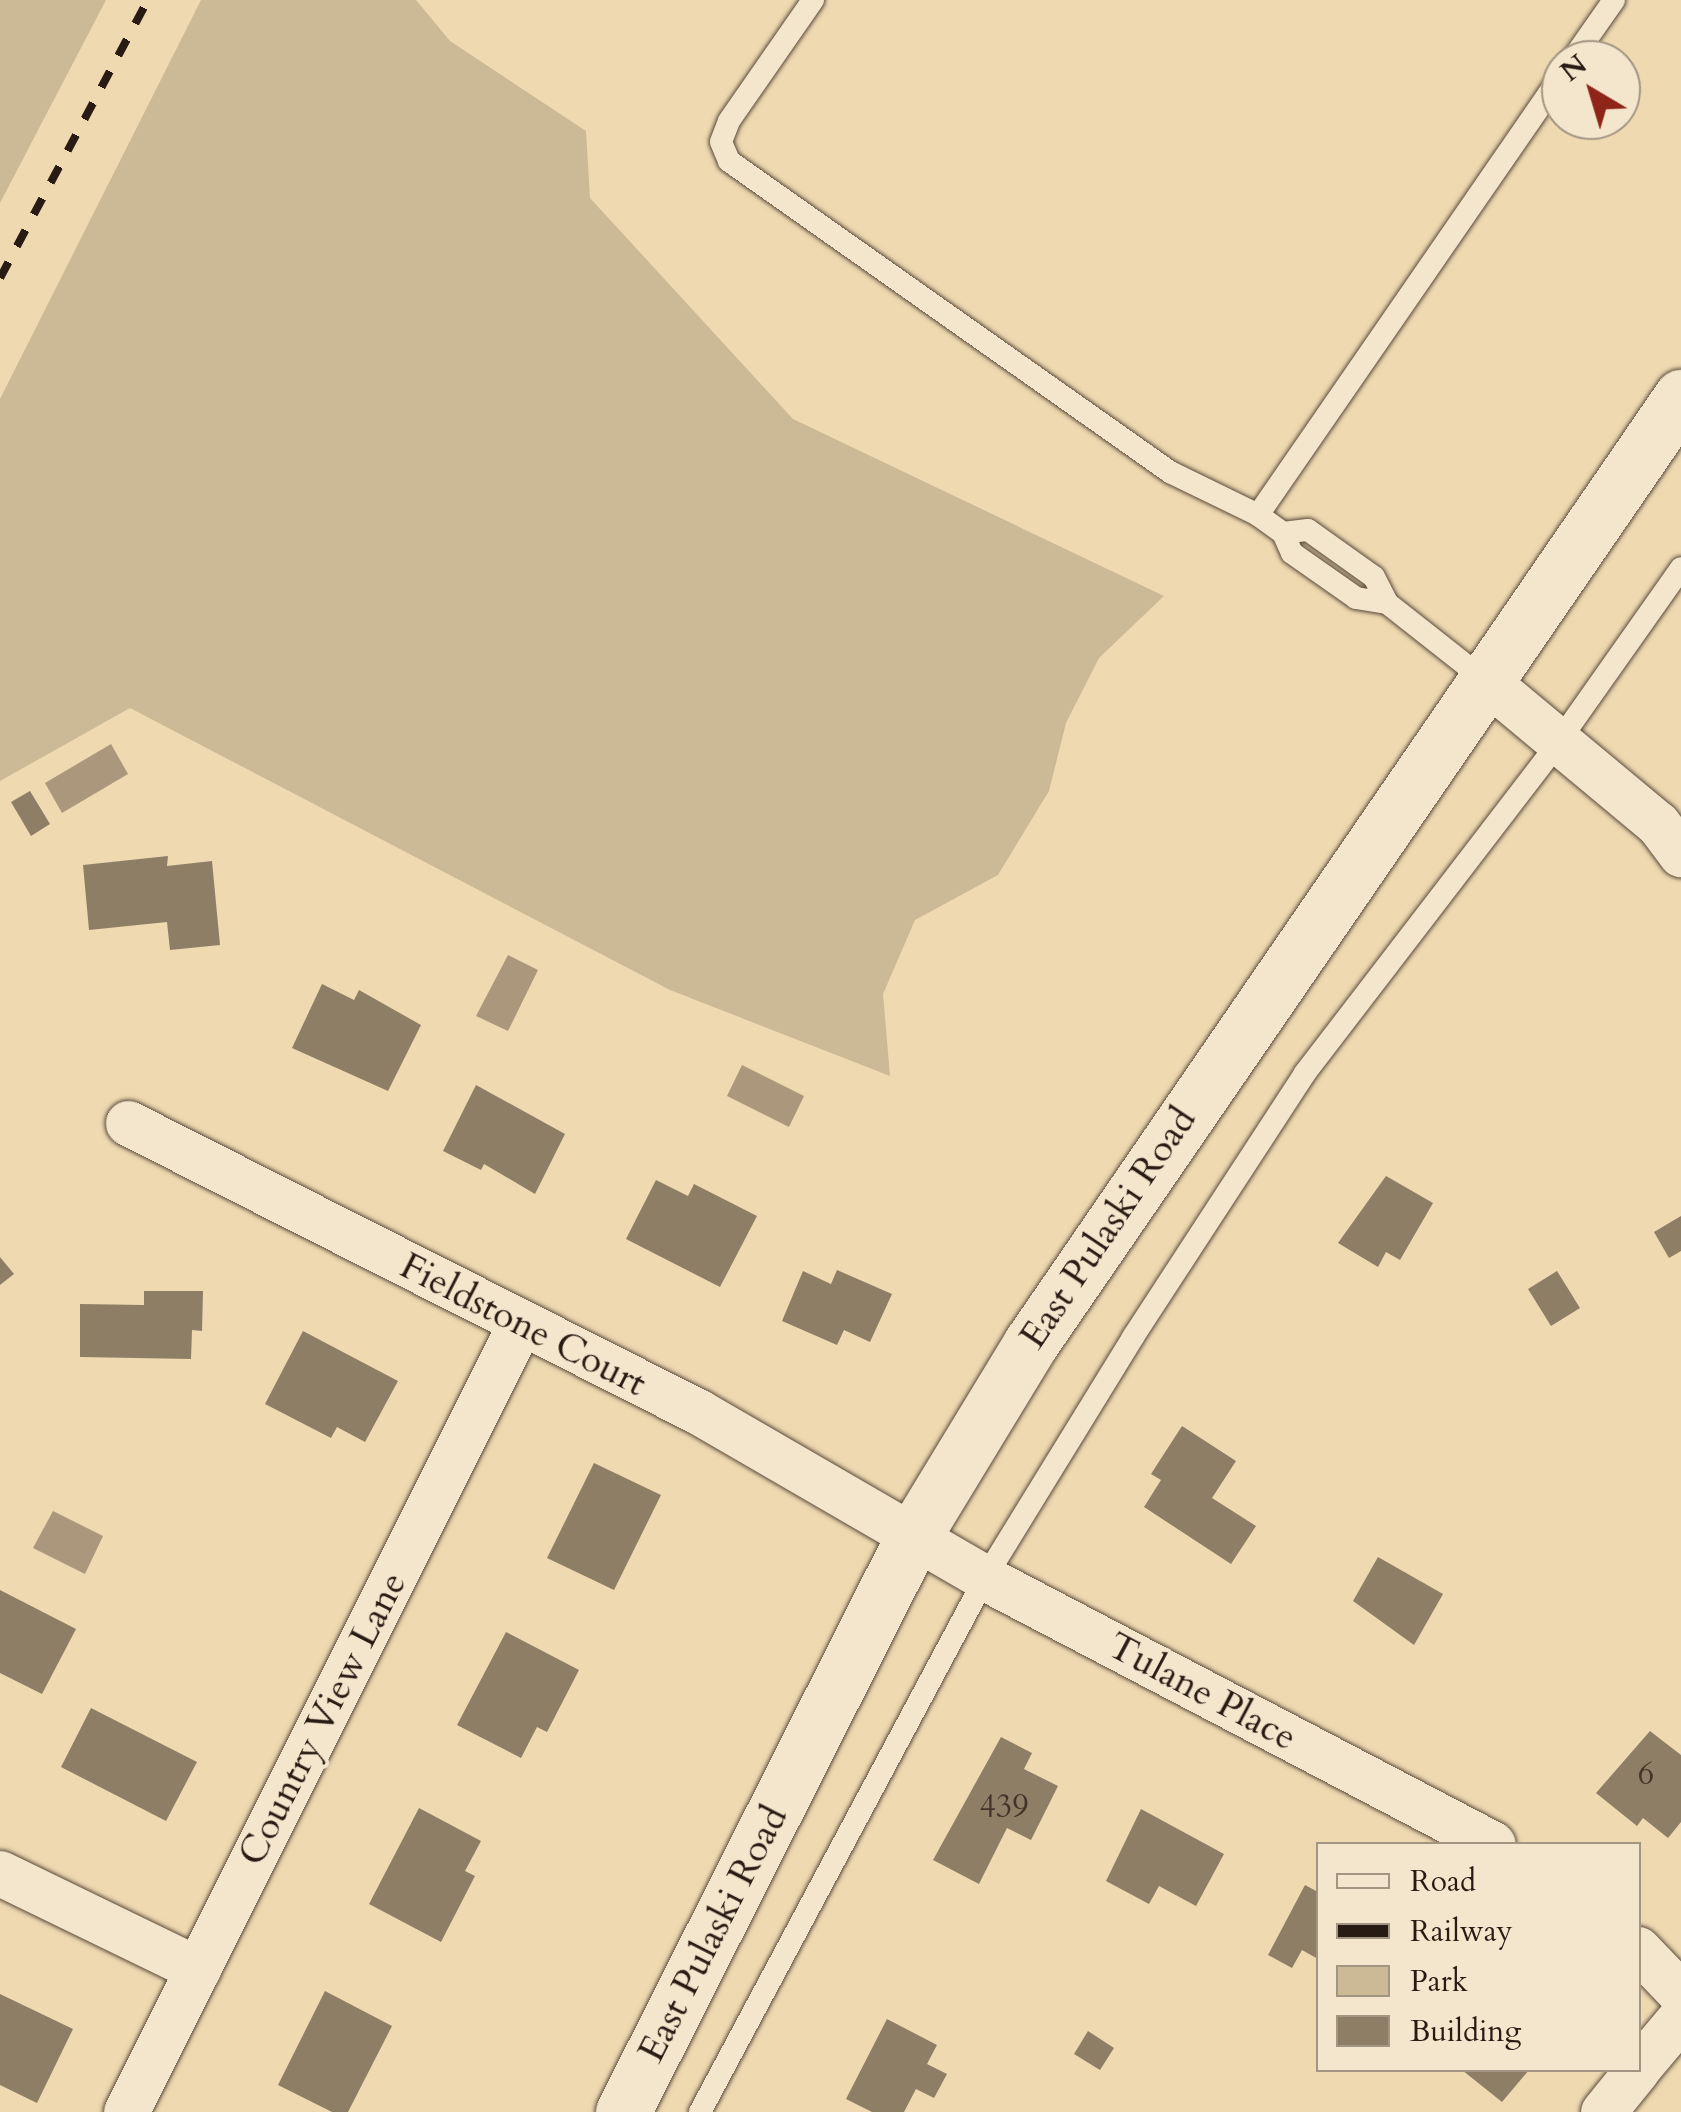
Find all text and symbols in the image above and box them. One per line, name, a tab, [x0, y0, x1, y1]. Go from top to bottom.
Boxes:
north arrow	[1541, 40, 1641, 140]
text: N	[1552, 45, 1595, 90]
street label: East Pulaski Road	[1010, 1098, 1206, 1358]
street label: Fieldstone Court	[392, 1243, 654, 1407]
street label: Country View Lane	[229, 1565, 417, 1873]
street label: Tulane Place	[1100, 1623, 1304, 1761]
house number: 6	[1638, 1755, 1654, 1793]
house number: 439	[979, 1788, 1029, 1826]
street label: East Pulaski Road	[629, 1798, 797, 2070]
legend	[1316, 1842, 1641, 2072]
text: Road	[1410, 1861, 1476, 1902]
text: Railway	[1410, 1911, 1513, 1952]
text: Park	[1410, 1961, 1468, 2002]
text: Building	[1410, 2011, 1521, 2052]

